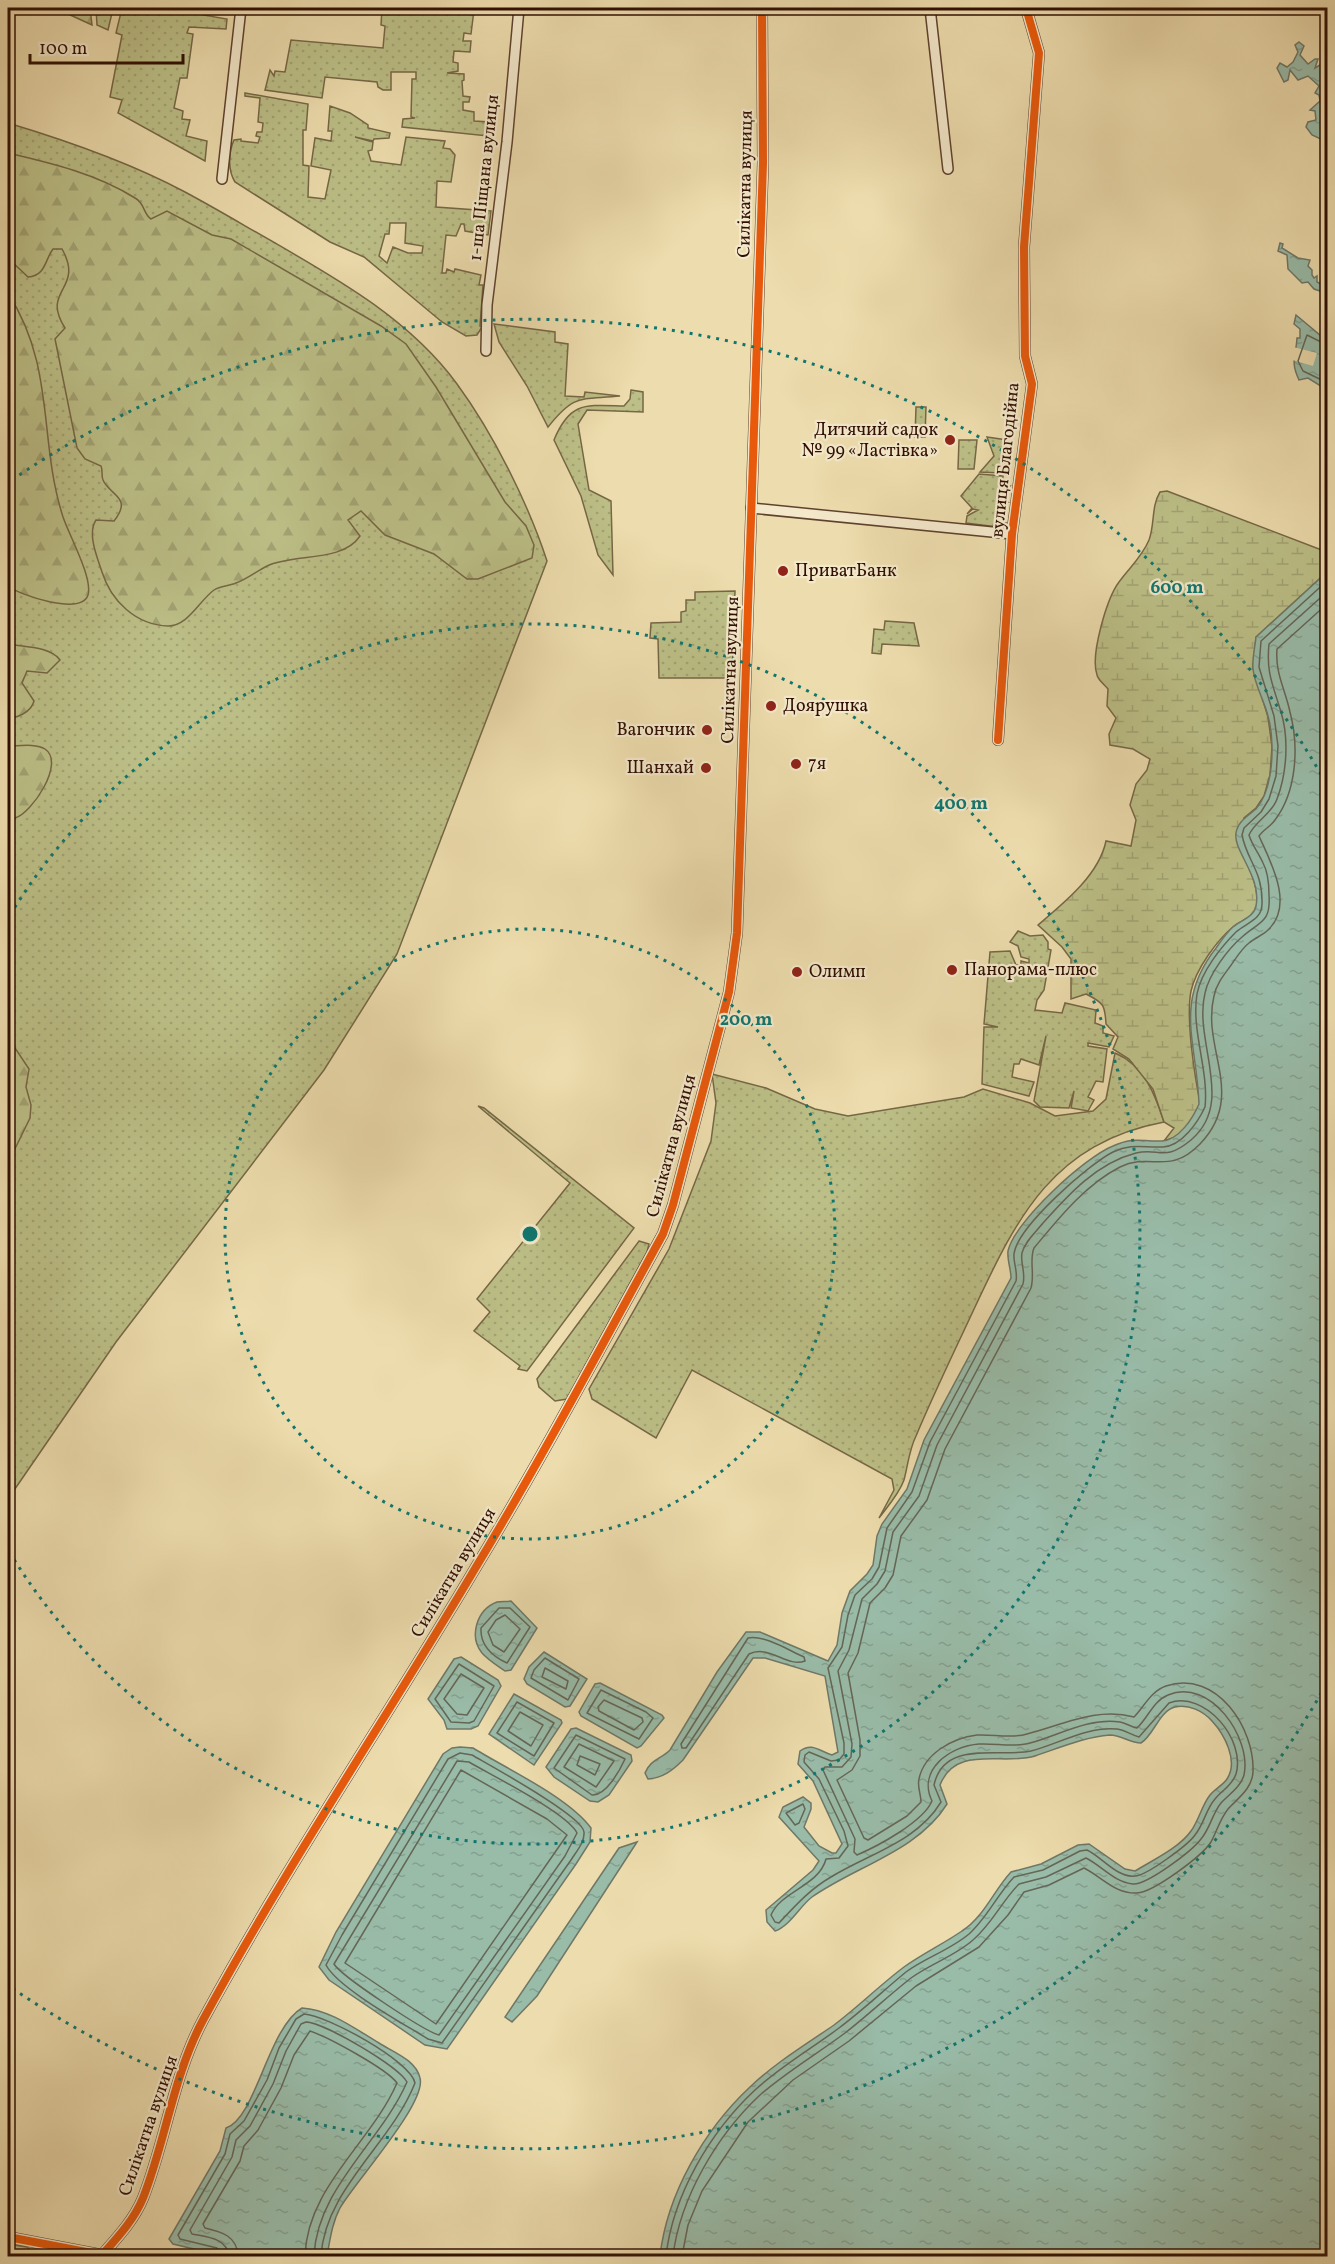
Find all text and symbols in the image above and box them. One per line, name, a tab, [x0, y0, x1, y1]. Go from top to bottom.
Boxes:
scale bar	[30, 27, 183, 65]
text: 100 m	[39, 37, 88, 62]
street label: 1-ша Піщана вулиця	[464, 93, 506, 263]
street label: Силікатна вулиця	[732, 110, 760, 258]
street label: вулиця Благодійна	[985, 381, 1027, 539]
place label: Дитячий садок № 99 «Ластівка»	[801, 418, 938, 464]
marker: Дитячий садок № 99 «Ластівка»	[943, 433, 957, 447]
place label: ПриватБанк	[795, 559, 897, 584]
marker: ПриватБанк	[776, 564, 790, 578]
text: 600 m	[1150, 576, 1204, 601]
street label: Силікатна вулиця	[716, 596, 746, 744]
place label: Доярушка	[783, 694, 868, 719]
marker: Доярушка	[764, 699, 778, 713]
place label: Вагончик	[616, 718, 695, 743]
marker: Вагончик	[700, 723, 714, 737]
place label: 7я	[808, 752, 826, 777]
place label: Шанхай	[627, 756, 694, 781]
marker: 7я	[789, 757, 803, 771]
marker: Шанхай	[699, 761, 713, 775]
text: 400 m	[934, 792, 988, 817]
place label: Панорама-плюс	[964, 958, 1097, 983]
place label: Олимп	[809, 960, 866, 985]
marker: Панорама-плюс	[945, 963, 959, 977]
marker: Олимп	[790, 965, 804, 979]
text: 200 m	[720, 1008, 772, 1033]
street label: Силікатна вулиця	[641, 1072, 703, 1220]
centre of rings	[520, 1224, 540, 1244]
street label: Силікатна вулиця	[405, 1503, 503, 1643]
street label: Силікатна вулиця	[113, 2052, 185, 2200]

